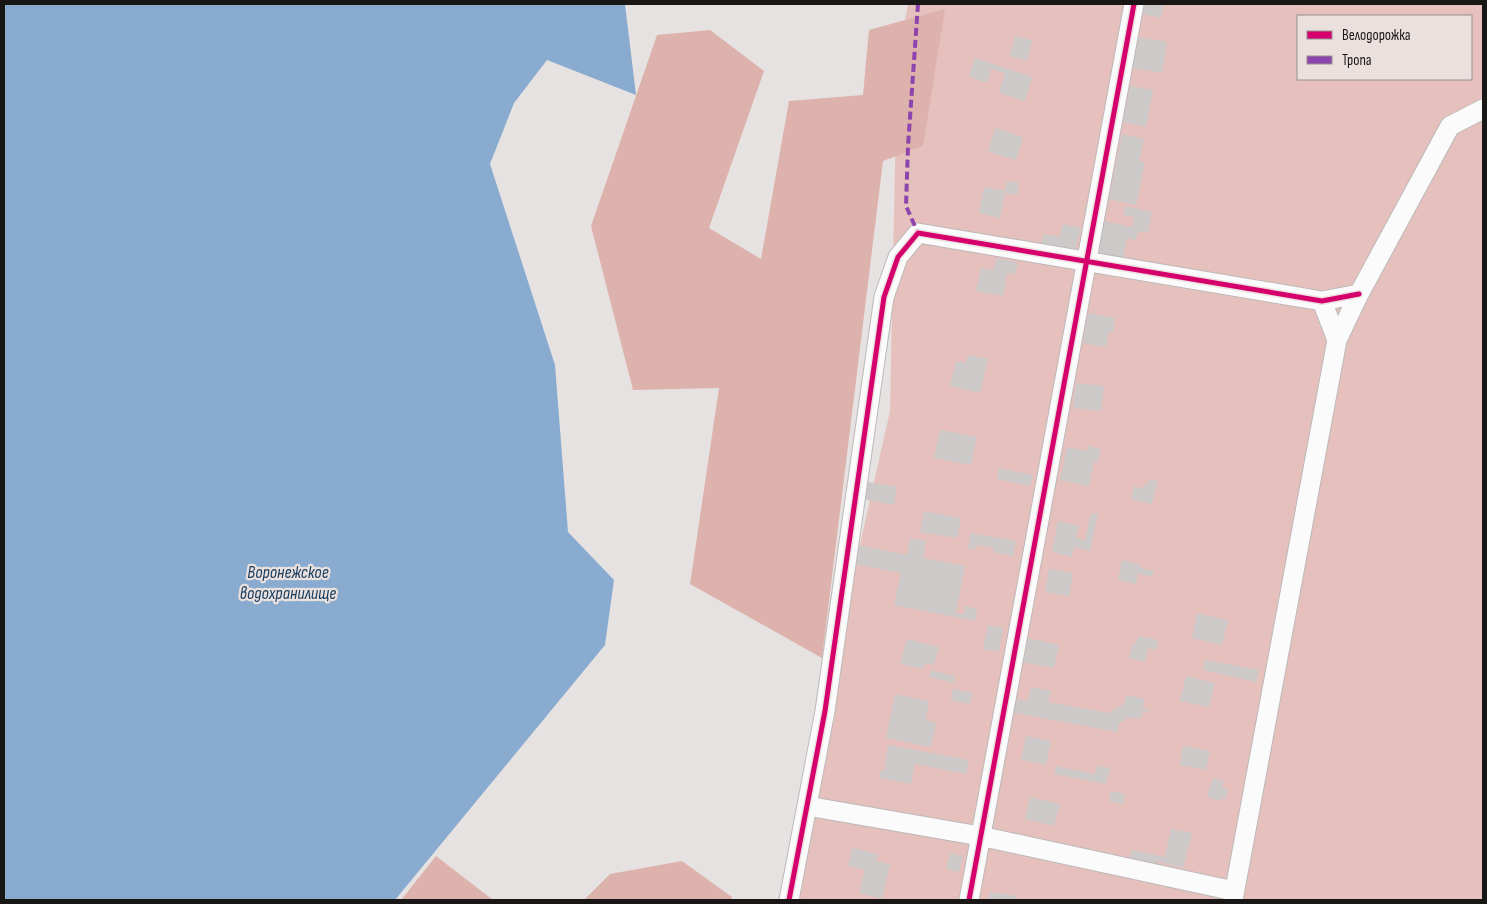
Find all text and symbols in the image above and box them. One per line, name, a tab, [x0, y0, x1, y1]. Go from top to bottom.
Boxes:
legend	[1297, 15, 1472, 80]
text: Велодорожка	[1342, 26, 1411, 45]
text: Тропа	[1342, 51, 1372, 70]
water label: Воронежское водохранилище	[240, 562, 336, 604]

